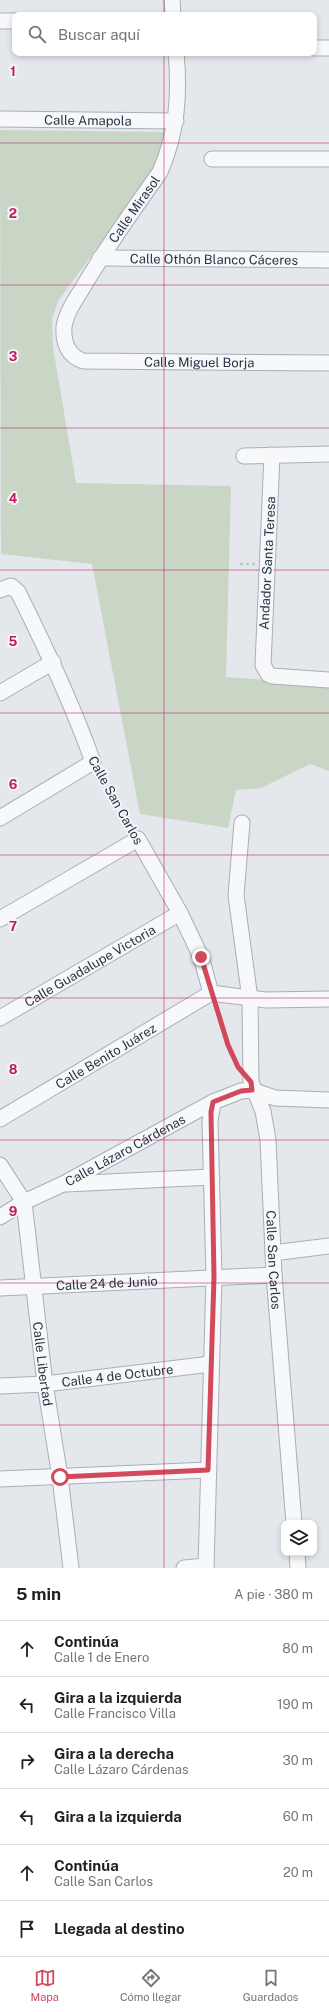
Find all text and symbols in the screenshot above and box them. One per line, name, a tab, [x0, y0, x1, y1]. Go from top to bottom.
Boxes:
search box	[12, 12, 317, 56]
icon: search	[26, 23, 48, 45]
text: Buscar aquí	[58, 26, 140, 43]
text: 1	[10, 64, 16, 79]
street label: Calle Amapola	[44, 113, 132, 128]
street label: Calle Mirasol	[106, 173, 163, 246]
text: 2	[9, 206, 17, 221]
street label: Calle Othón Blanco Cáceres	[130, 251, 298, 268]
text: 3	[9, 349, 18, 364]
street label: Calle Miguel Borja	[144, 354, 255, 370]
text: 4	[9, 491, 18, 506]
street label: Andador Santa Teresa	[257, 496, 278, 630]
text: 5	[9, 634, 18, 649]
street label: Calle San Carlos	[85, 753, 146, 847]
text: 6	[9, 777, 18, 792]
text: 7	[9, 919, 17, 934]
street label: Calle Guadalupe Victoria	[22, 922, 158, 1010]
route end	[192, 948, 210, 966]
street label: Calle Benito Juárez	[53, 1021, 159, 1092]
text: 8	[9, 1062, 18, 1077]
street label: Calle Lázaro Cárdenas	[63, 1112, 188, 1189]
text: 9	[9, 1204, 17, 1219]
street label: Calle San Carlos	[263, 1210, 284, 1310]
street label: Calle 24 de Junio	[56, 1274, 158, 1293]
street label: Calle Libertad	[30, 1321, 55, 1407]
street label: Calle 4 de Octubre	[61, 1362, 174, 1390]
route start	[51, 1468, 69, 1486]
map controls	[281, 1520, 317, 1556]
button: layers	[281, 1520, 317, 1556]
text: 5 min	[16, 1584, 61, 1604]
text: A pie · 380 m	[234, 1587, 313, 1602]
text: Continúa	[54, 1633, 119, 1650]
icon: ahead	[16, 1638, 38, 1660]
text: 80 m	[282, 1641, 313, 1656]
text: Calle 1 de Enero	[54, 1650, 149, 1665]
text: Gira a la izquierda	[54, 1689, 182, 1706]
icon: left	[16, 1694, 38, 1716]
text: 190 m	[277, 1697, 313, 1712]
text: Calle Francisco Villa	[54, 1706, 176, 1721]
text: Gira a la derecha	[54, 1745, 174, 1762]
icon: right	[16, 1750, 38, 1772]
text: 30 m	[283, 1753, 313, 1768]
text: Calle Lázaro Cárdenas	[54, 1762, 189, 1777]
icon: left	[16, 1806, 38, 1828]
text: Gira a la izquierda	[54, 1808, 182, 1825]
text: 60 m	[283, 1809, 313, 1824]
text: Continúa	[54, 1857, 119, 1874]
icon: ahead	[16, 1862, 38, 1884]
text: 20 m	[283, 1865, 313, 1880]
text: Calle San Carlos	[54, 1874, 153, 1889]
icon: arrive	[16, 1918, 38, 1940]
text: Llegada al destino	[54, 1920, 185, 1937]
tab: Mapa	[31, 1967, 59, 2003]
tab: Cómo llegar	[120, 1967, 182, 2003]
tab: Guardados	[243, 1967, 298, 2003]

